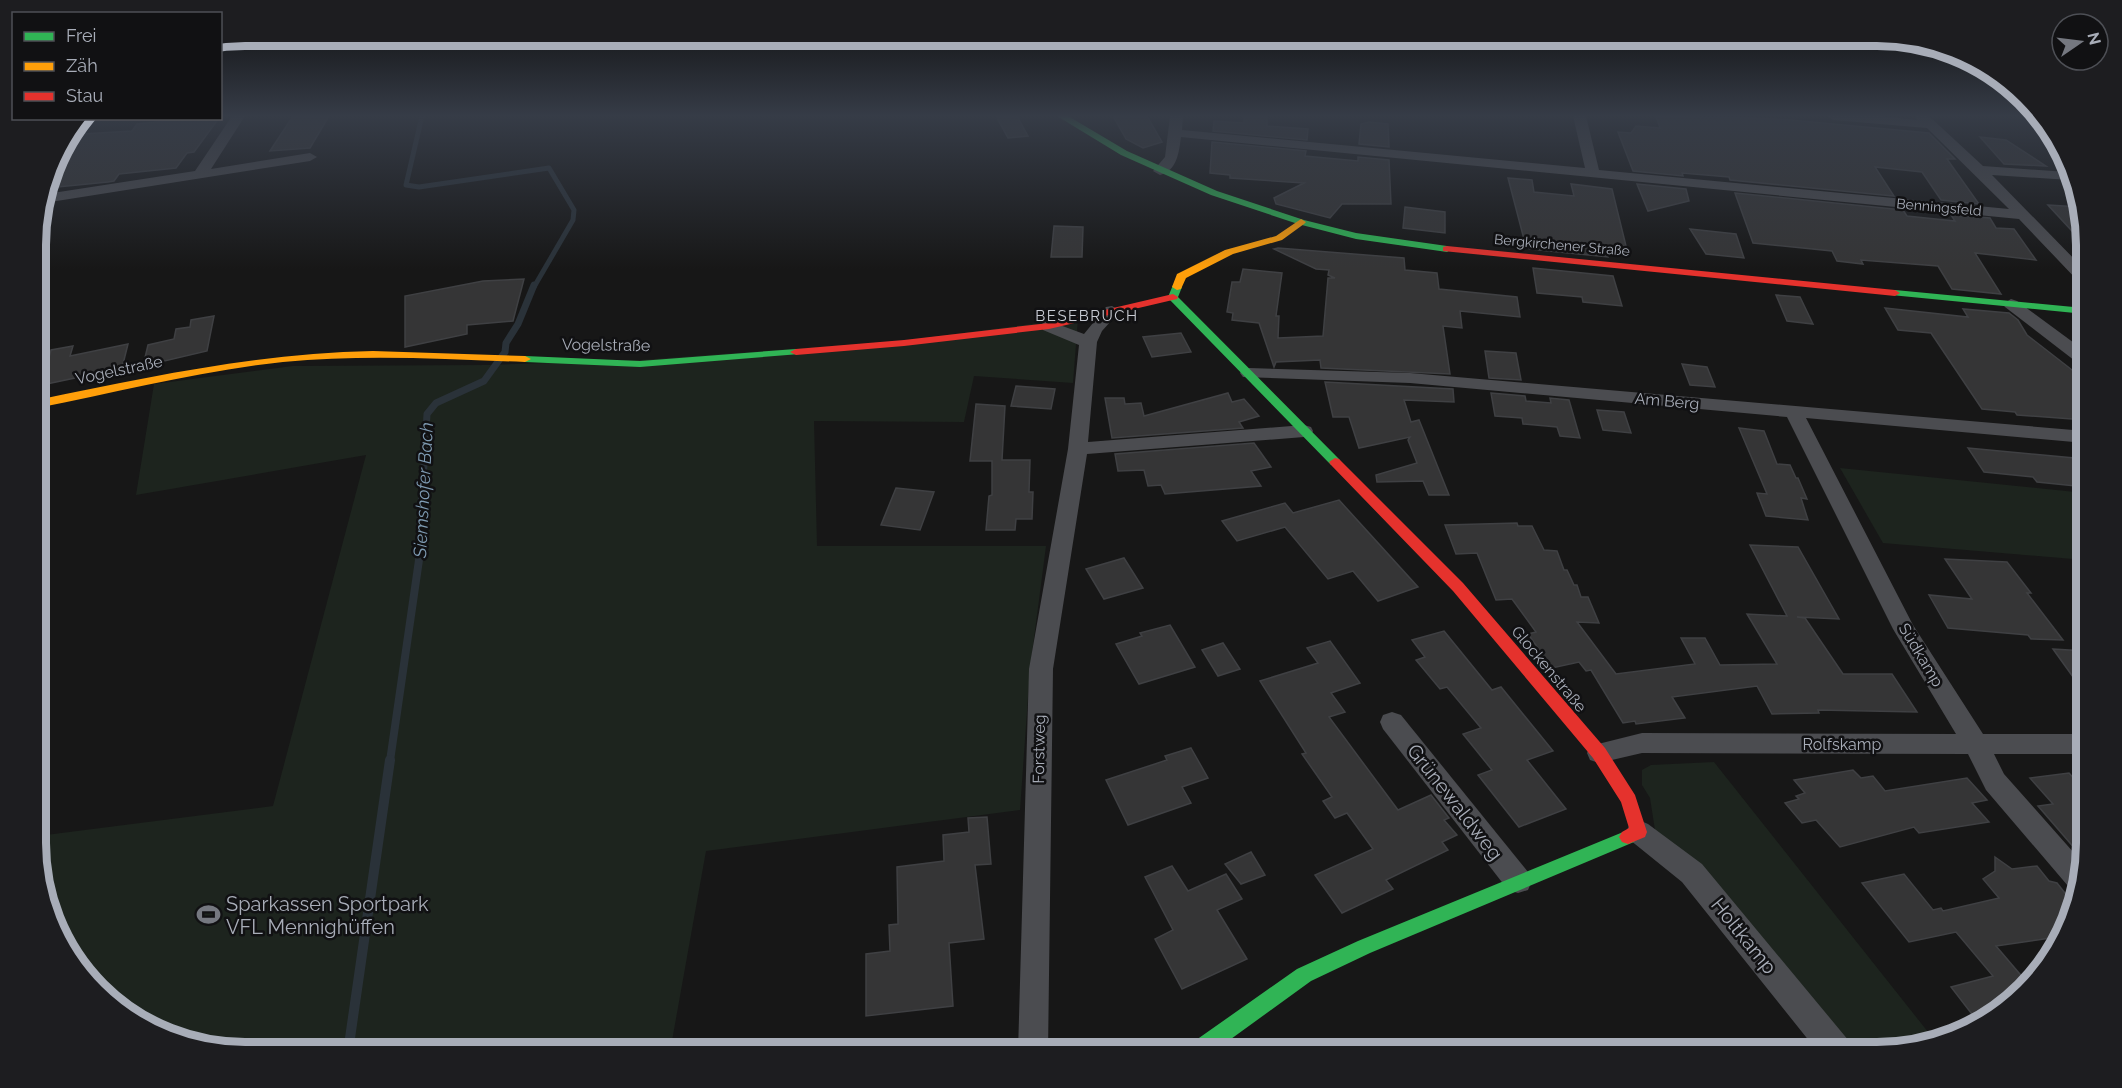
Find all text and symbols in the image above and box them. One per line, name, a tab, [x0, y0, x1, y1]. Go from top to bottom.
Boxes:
legend	[12, 12, 222, 120]
north arrow	[2050, 12, 2110, 72]
text: Frei	[66, 25, 96, 46]
text: N	[2083, 30, 2105, 47]
text: Zäh	[66, 55, 98, 76]
text: Stau	[66, 85, 103, 106]
street label: Benningsfeld	[1896, 195, 1982, 219]
street label: Bergkirchener Straße	[1493, 231, 1631, 259]
district label: BESEBRUCH	[1035, 307, 1139, 325]
street label: Vogelstraße	[562, 335, 650, 355]
street label: Vogelstraße	[74, 352, 164, 388]
street label: Am Berg	[1634, 389, 1700, 413]
water label: Siemshofer Bach	[409, 422, 437, 559]
street label: Südkamp	[1895, 620, 1947, 690]
street label: Glockenstraße	[1507, 622, 1591, 716]
street label: Forstweg	[1029, 714, 1049, 784]
street label: Rolfskamp	[1803, 735, 1882, 754]
street label: Grünewaldweg	[1402, 739, 1508, 865]
place label: Sparkassen Sportpark VFL Mennighüffen	[226, 892, 429, 939]
street label: Holtkamp	[1706, 893, 1782, 979]
sports icon: Sparkassen Sportpark VFL Mennighüffen	[195, 902, 221, 928]

